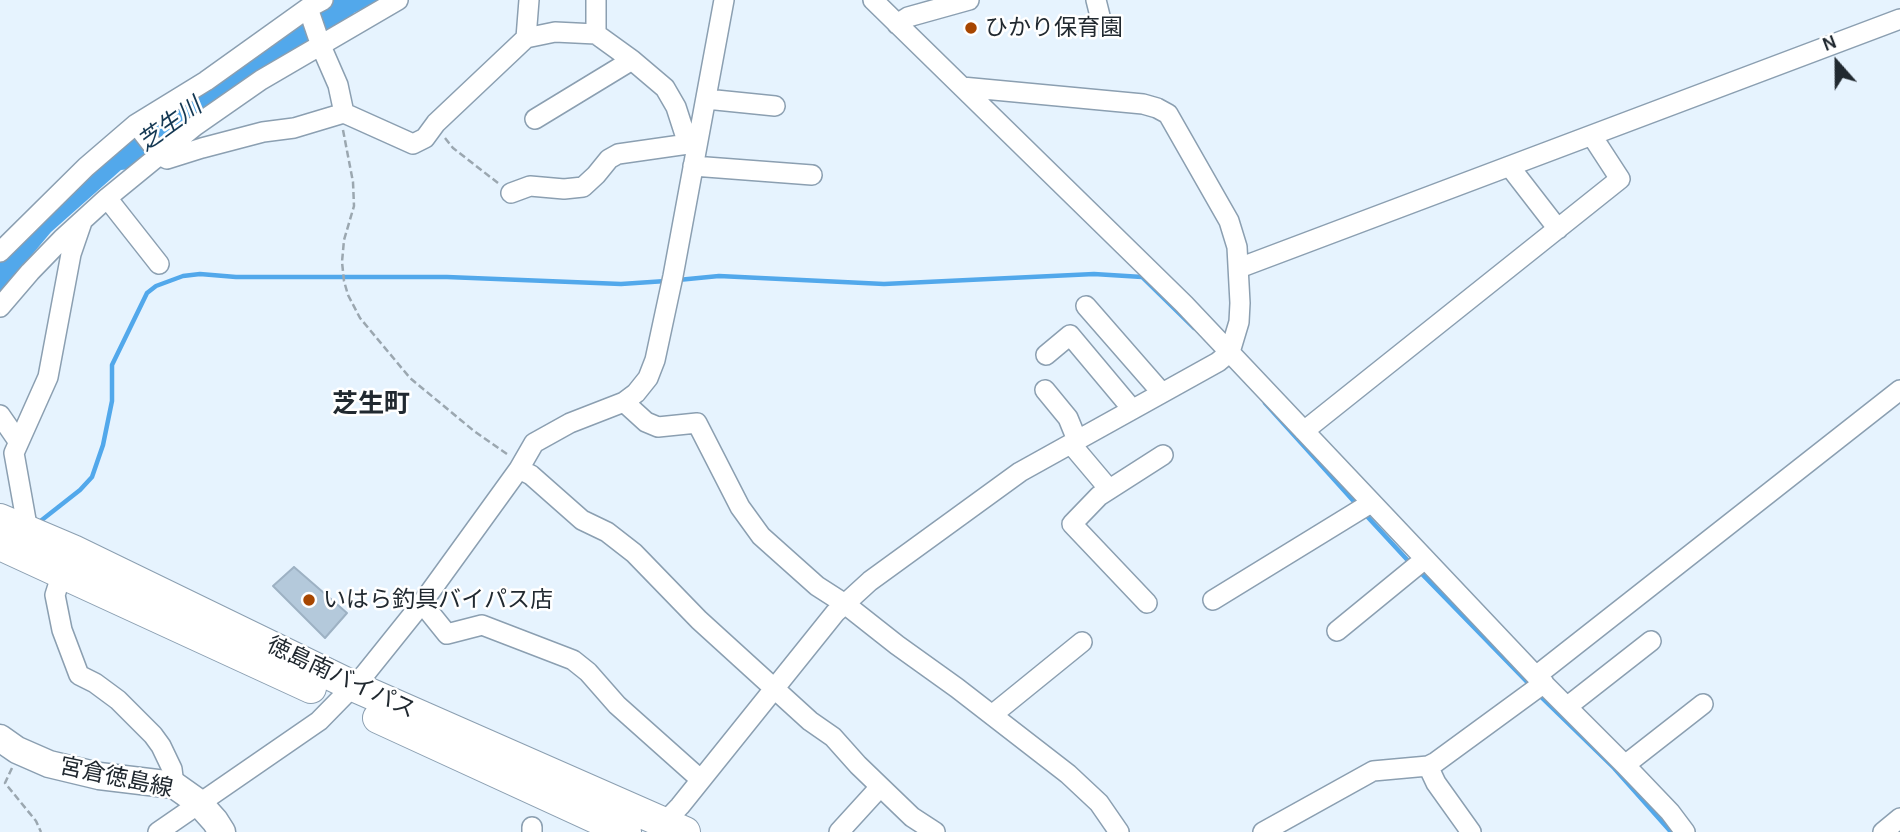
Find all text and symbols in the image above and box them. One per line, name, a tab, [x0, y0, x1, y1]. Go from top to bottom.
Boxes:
place label: ひかり保育園	[985, 14, 1123, 42]
marker: ひかり保育園	[963, 20, 979, 36]
north arrow	[1802, 28, 1872, 98]
text: N	[1819, 31, 1840, 56]
water label: 芝生川	[132, 92, 208, 158]
district label: 芝生町	[332, 389, 410, 421]
place label: いはら釣具バイパス店	[323, 586, 553, 614]
marker: いはら釣具バイパス店	[301, 592, 317, 608]
street label: 徳島南バイパス	[262, 631, 420, 725]
street label: 宮倉徳島線	[57, 753, 175, 803]

